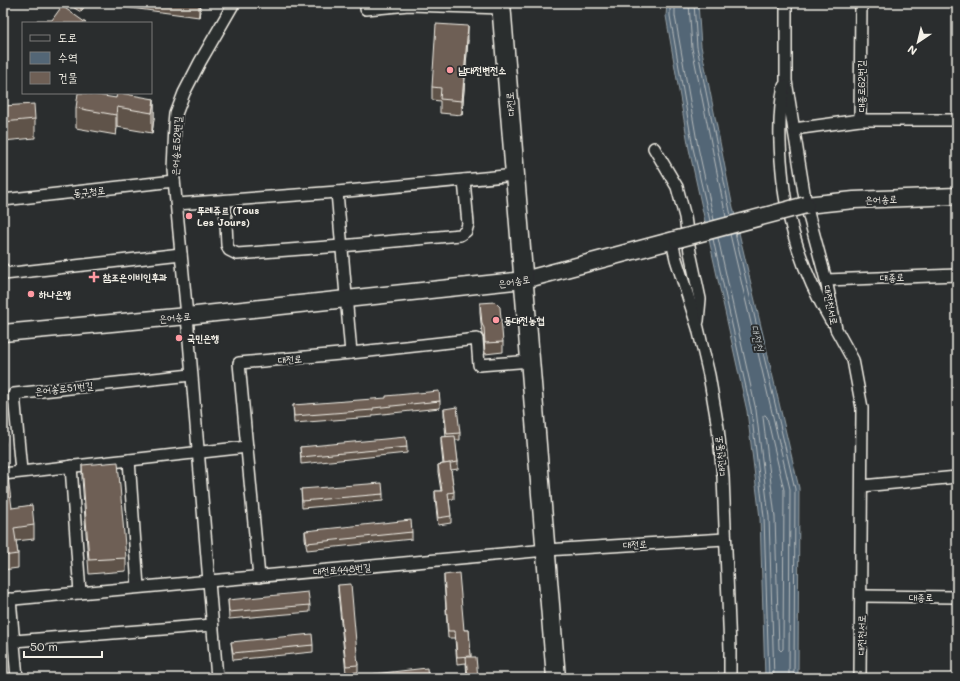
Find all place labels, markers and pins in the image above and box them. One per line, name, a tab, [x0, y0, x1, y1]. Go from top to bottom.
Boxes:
place label: 남대전변전소	[458, 63, 506, 77]
marker: 남대전변전소	[445, 65, 455, 75]
place label: 뚜레쥬르 (Tous Les Jours)	[197, 203, 259, 229]
marker: 뚜레쥬르 (Tous Les Jours)	[184, 211, 194, 221]
place label: 참조은이비인후과	[103, 270, 167, 284]
marker: 참조은이비인후과	[88, 271, 100, 283]
place label: 하나은행	[38, 287, 71, 301]
marker: 하나은행	[26, 289, 36, 299]
place label: 동대전농협	[504, 313, 544, 327]
marker: 동대전농협	[491, 315, 501, 325]
place label: 국민은행	[187, 331, 219, 345]
marker: 국민은행	[174, 333, 184, 343]

